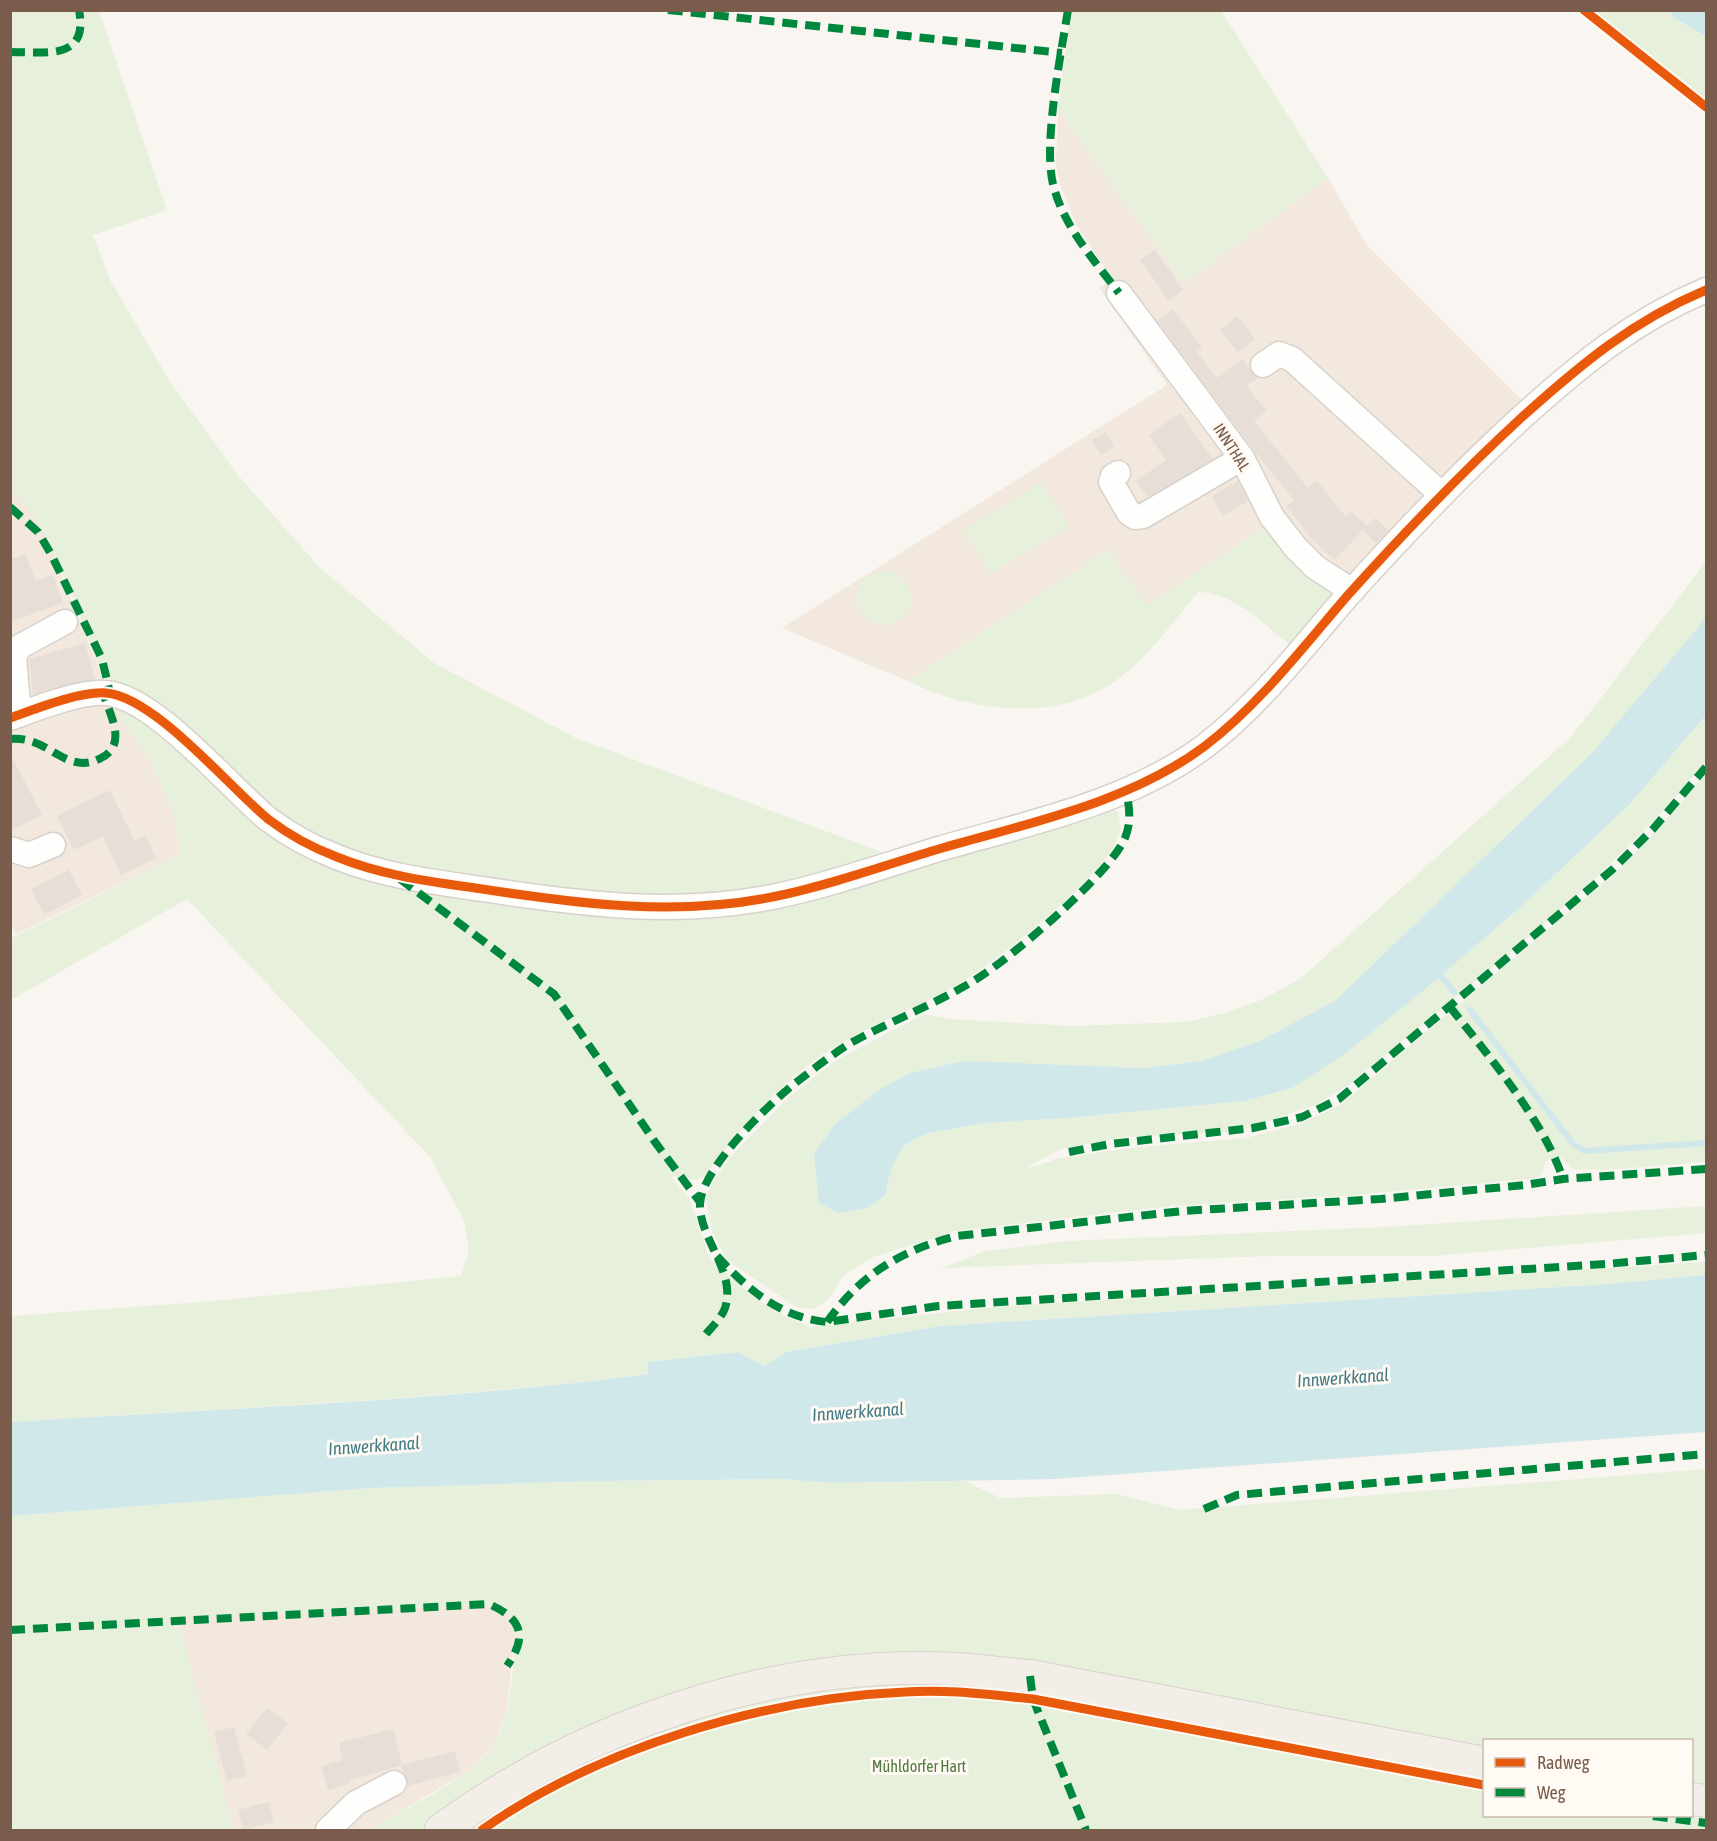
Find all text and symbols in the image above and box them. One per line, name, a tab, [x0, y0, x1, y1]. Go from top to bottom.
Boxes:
street label: INNTHAL	[1210, 420, 1255, 475]
water label: Innwerkkanal	[1296, 1364, 1389, 1391]
water label: Innwerkkanal	[811, 1398, 904, 1425]
water label: Innwerkkanal	[327, 1432, 420, 1459]
legend	[1483, 1739, 1693, 1817]
text: Radweg	[1537, 1752, 1590, 1773]
park label: Mühldorfer Hart	[872, 1757, 967, 1775]
text: Weg	[1537, 1782, 1566, 1803]

